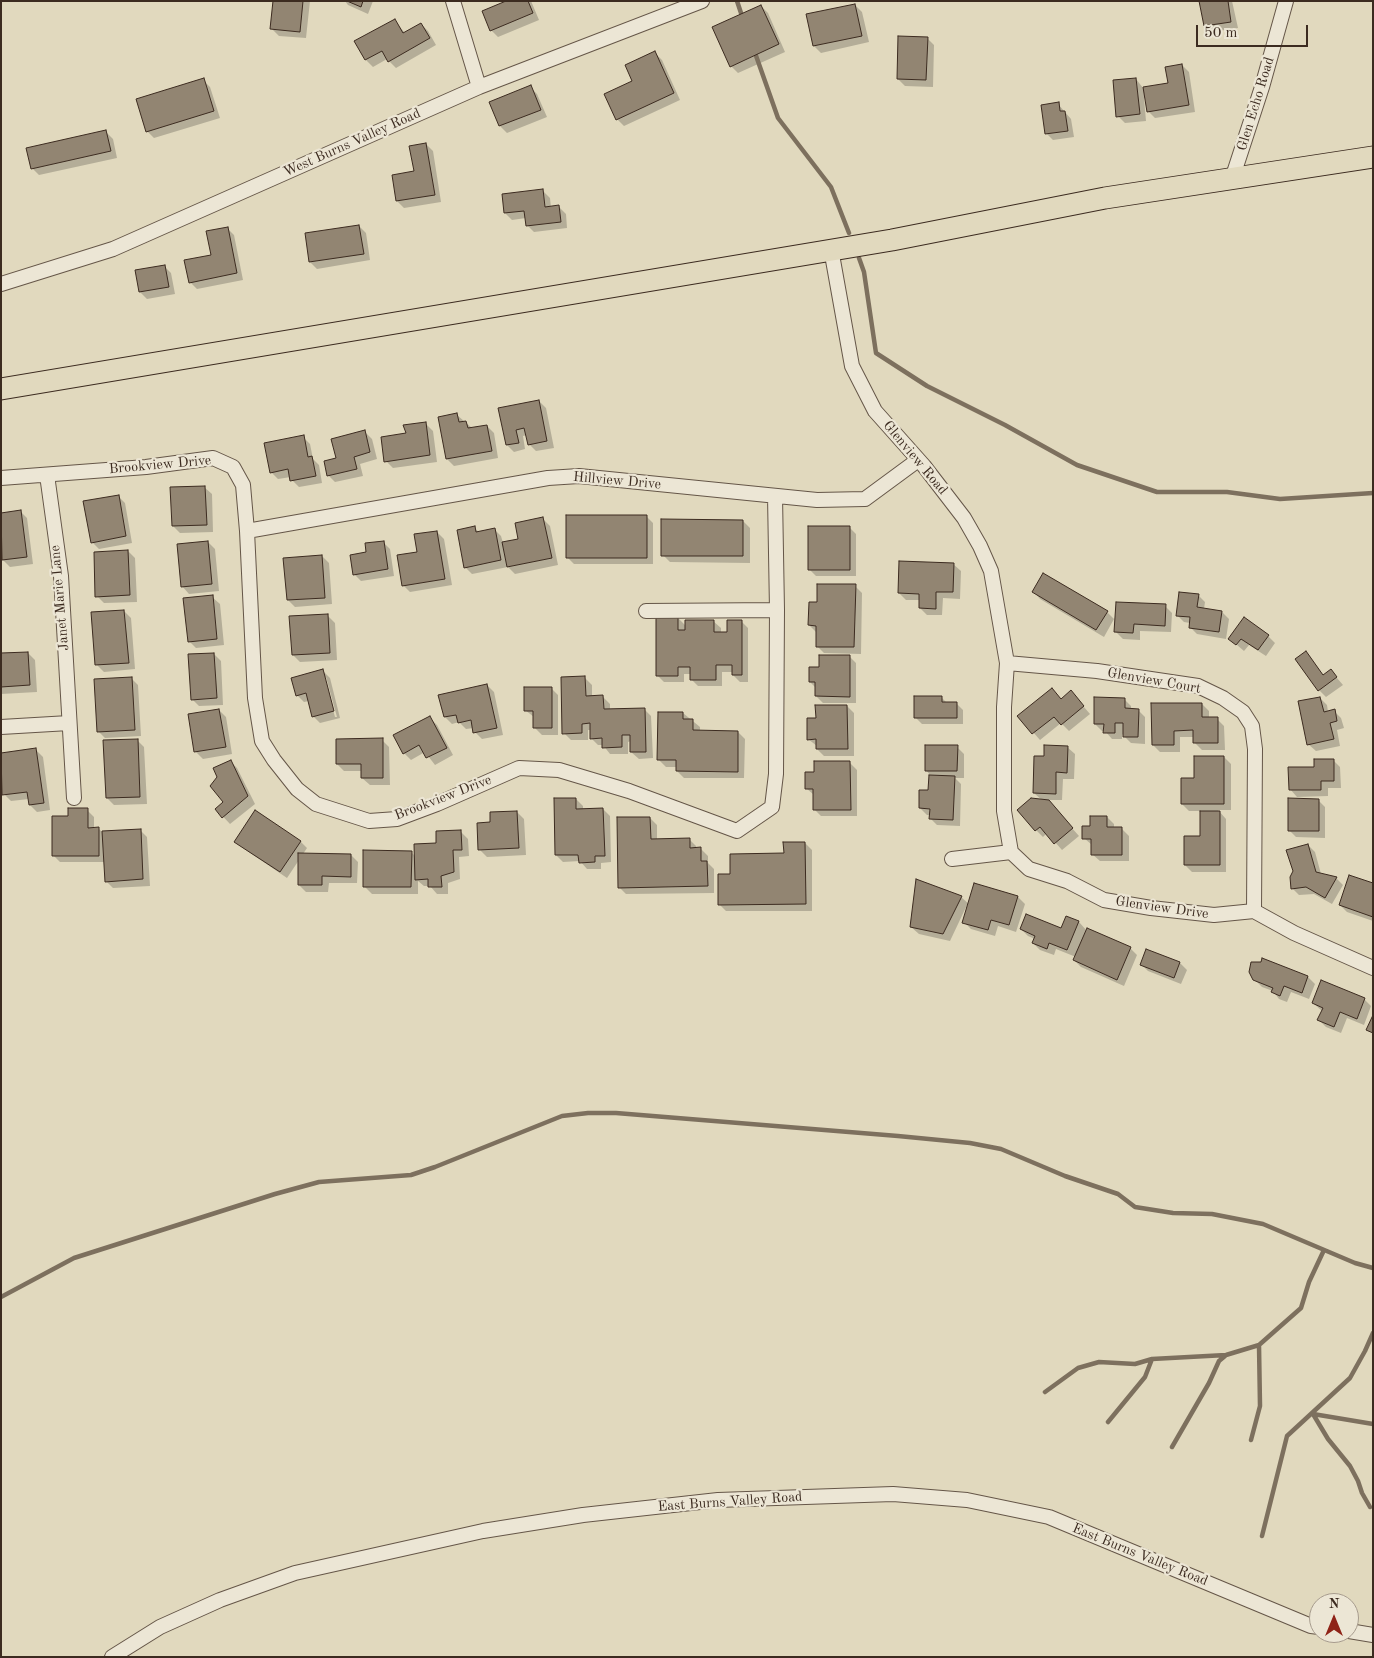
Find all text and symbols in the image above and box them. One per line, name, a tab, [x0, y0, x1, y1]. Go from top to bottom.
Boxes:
scale bar	[1199, 15, 1312, 47]
text: 50 m	[1204, 26, 1238, 41]
street label: Glen Echo Road	[1234, 55, 1278, 153]
street label: West Burns Valley Road	[281, 105, 423, 181]
street label: Glenview Road	[879, 418, 951, 498]
street label: Brookview Drive	[108, 452, 212, 478]
street label: Hillview Drive	[572, 469, 662, 493]
street label: Janet Marie Lane	[47, 544, 73, 652]
street label: Glenview Court	[1106, 665, 1202, 697]
street label: Brookview Drive	[392, 772, 494, 824]
street label: Glenview Drive	[1114, 893, 1210, 923]
street label: East Burns Valley Road	[657, 1489, 803, 1515]
street label: East Burns Valley Road	[1070, 1520, 1210, 1590]
north arrow	[1309, 1593, 1359, 1643]
text: N	[1329, 1597, 1339, 1611]

